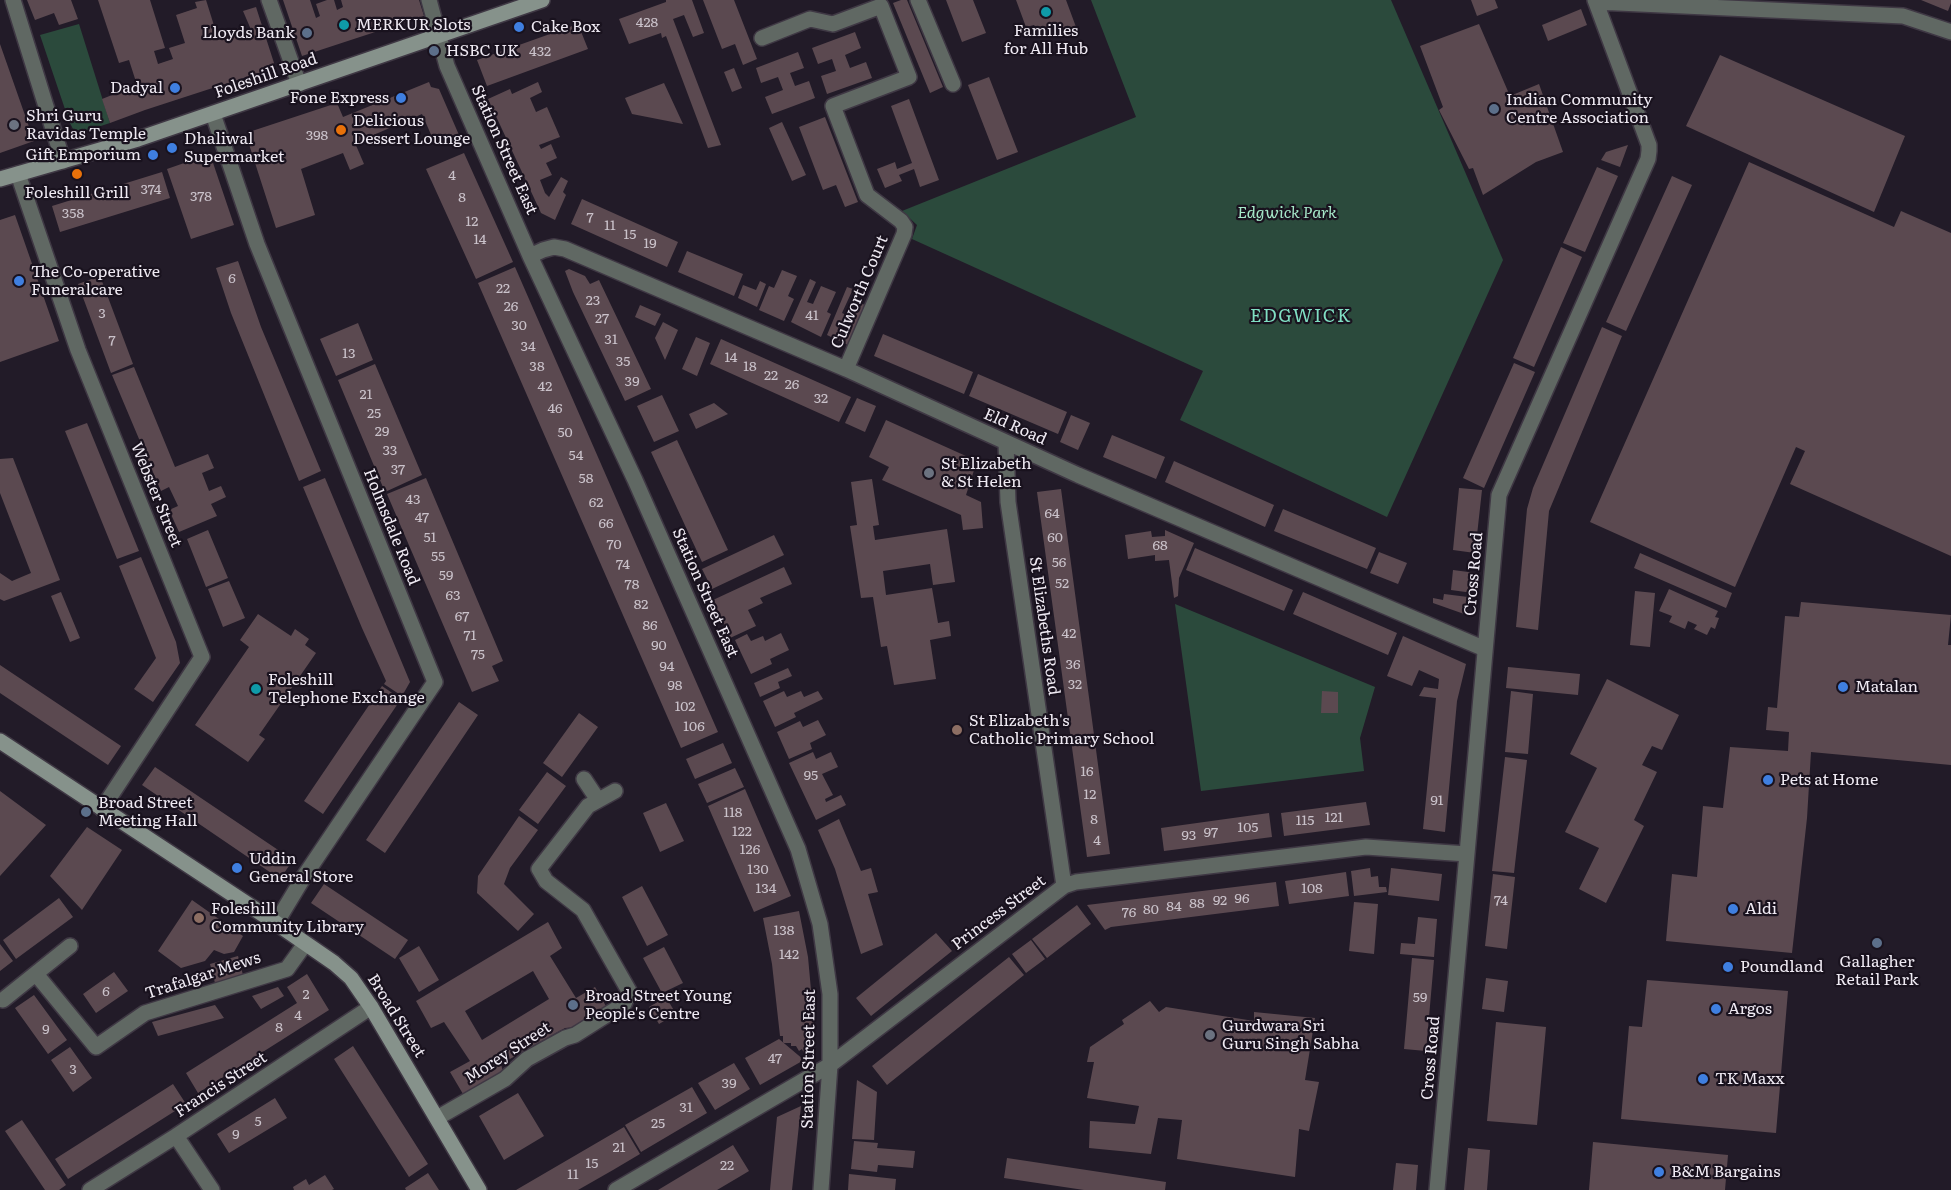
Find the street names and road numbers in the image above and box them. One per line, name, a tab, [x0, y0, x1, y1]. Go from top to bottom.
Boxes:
street label: Foleshill Road	[212, 49, 320, 103]
street label: Station Street East	[467, 82, 541, 218]
street label: Culworth Court	[827, 232, 893, 352]
street label: Eld Road	[980, 405, 1050, 449]
street label: Webster Street	[126, 440, 186, 550]
street label: Holmsdale Road	[359, 466, 423, 588]
street label: Station Street East	[668, 525, 742, 661]
street label: Cross Road	[1461, 531, 1487, 617]
street label: St Elizabeths Road	[1025, 555, 1063, 697]
street label: Princess Street	[948, 872, 1050, 954]
street label: Trafalgar Mews	[143, 948, 263, 1004]
street label: Broad Street	[363, 971, 429, 1061]
street label: Station Street East	[798, 989, 820, 1129]
street label: Cross Road	[1418, 1015, 1444, 1101]
street label: Morey Street	[461, 1018, 555, 1088]
street label: Francis Street	[172, 1048, 270, 1122]

